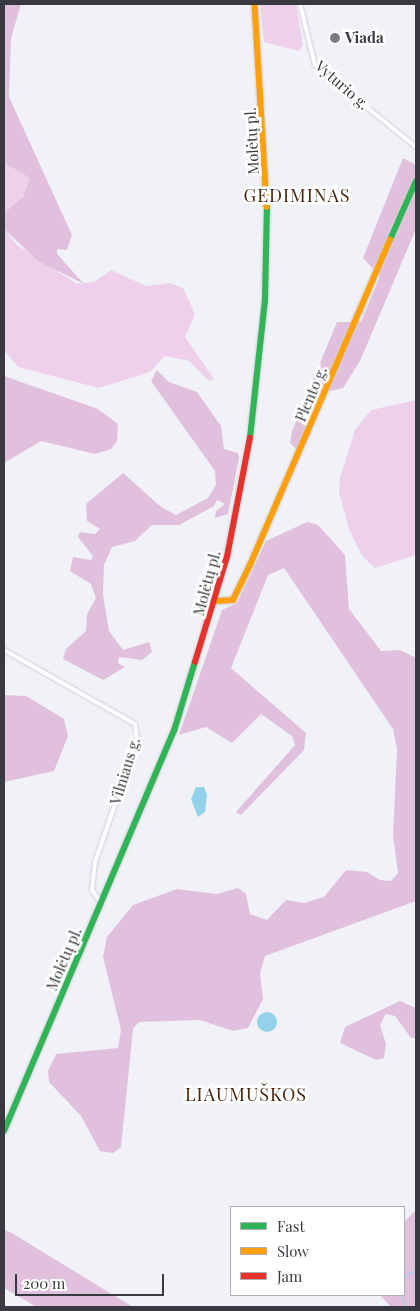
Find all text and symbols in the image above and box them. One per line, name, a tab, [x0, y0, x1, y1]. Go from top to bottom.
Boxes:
place label: Viada	[345, 29, 384, 47]
marker: Viada	[329, 32, 341, 44]
street label: Vyturio g.	[312, 57, 372, 113]
street label: Molėtų pl.	[241, 107, 263, 175]
district label: GEDIMINAS	[242, 184, 352, 206]
street label: Plento g.	[291, 364, 331, 424]
street label: Molėtų pl.	[190, 548, 224, 618]
street label: Vilniaus g.	[106, 735, 144, 807]
street label: Molėtų pl.	[43, 925, 85, 993]
district label: LIAUMUŠKOS	[184, 1083, 308, 1105]
legend	[230, 1206, 405, 1296]
text: Fast	[277, 1216, 305, 1236]
text: Slow	[277, 1241, 309, 1261]
scale bar	[18, 1264, 166, 1296]
text: Jam	[277, 1266, 302, 1286]
text: 200 m	[23, 1273, 65, 1293]

